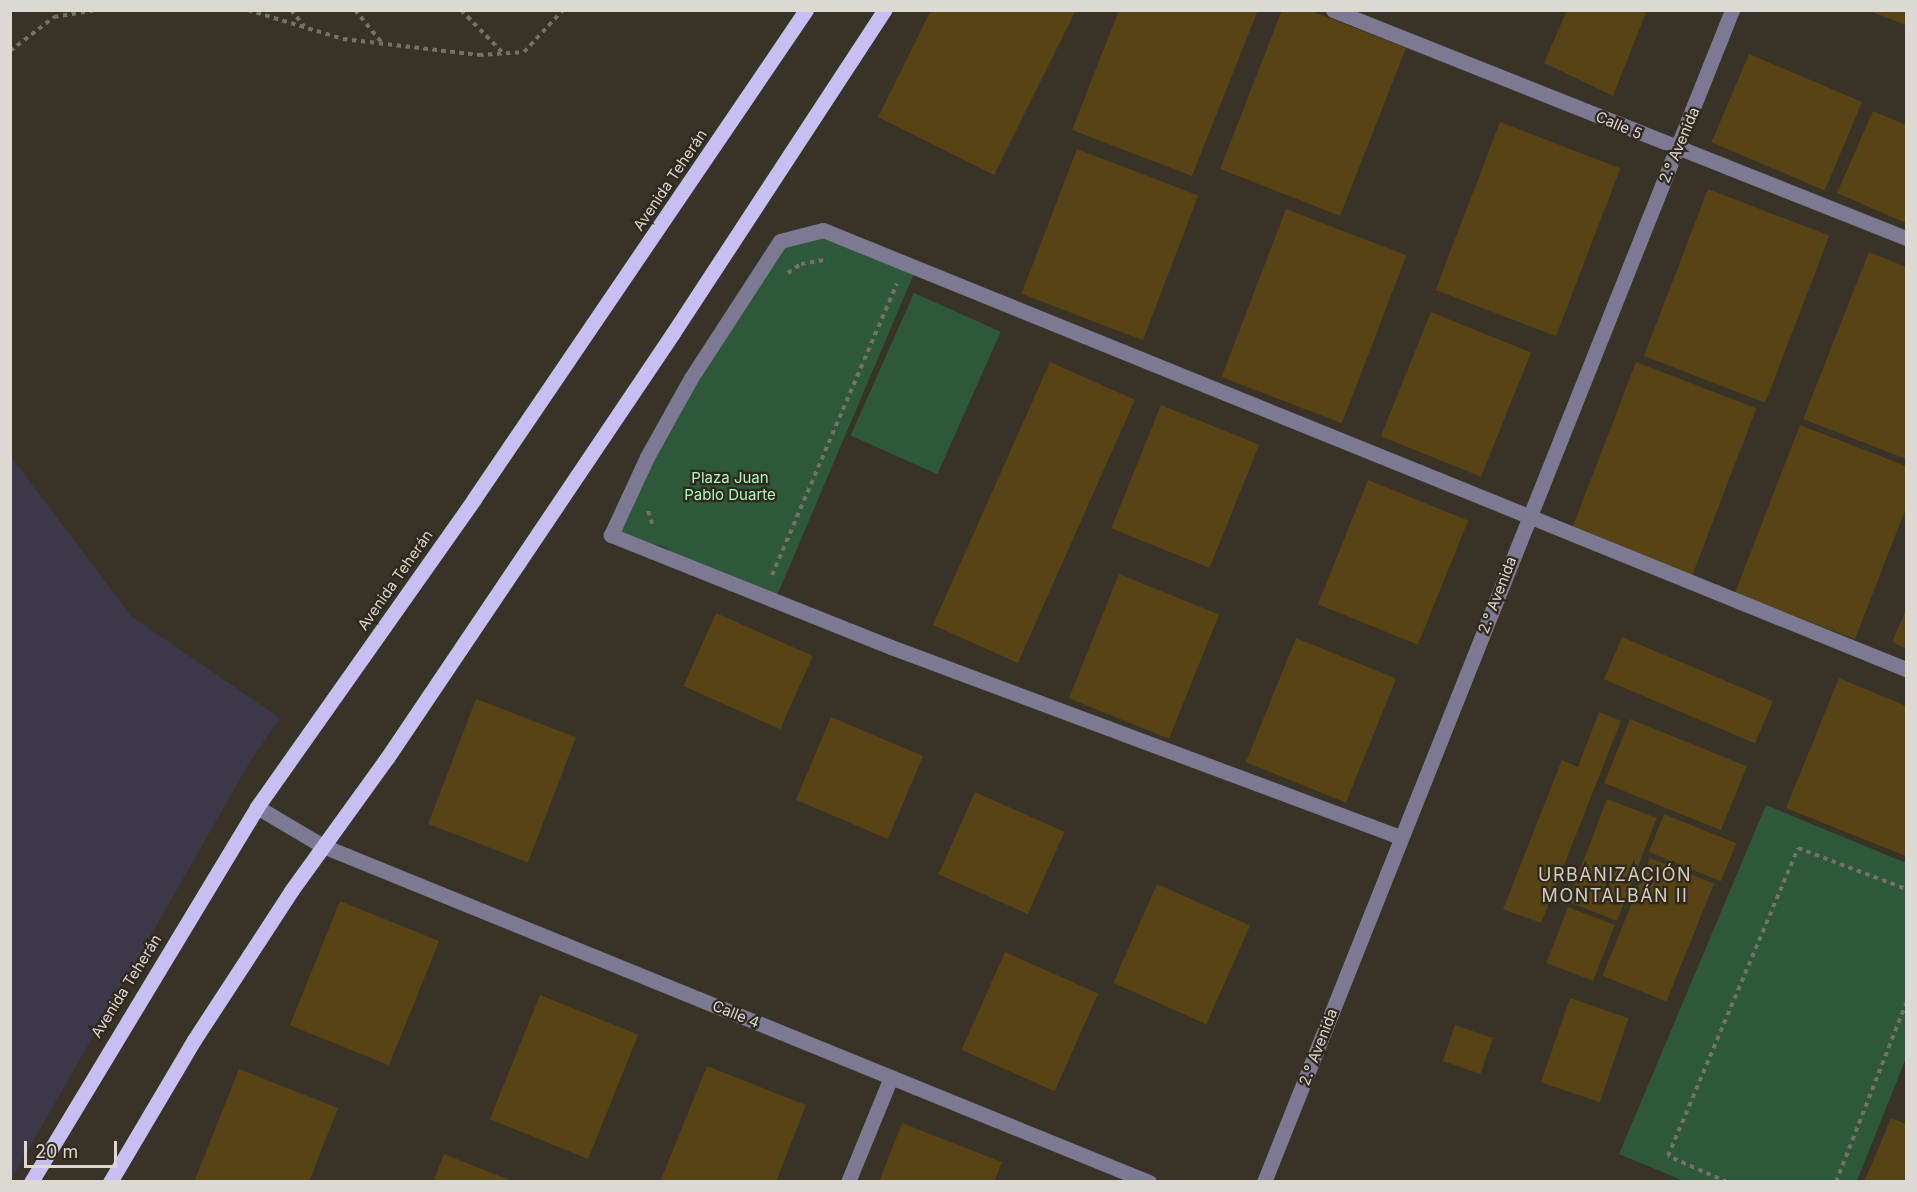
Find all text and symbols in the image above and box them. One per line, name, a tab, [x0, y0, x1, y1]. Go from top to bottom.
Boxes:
street label: 2.° Avenida	[1655, 104, 1703, 186]
street label: Calle 5	[1593, 107, 1645, 143]
street label: Avenida Teherán	[629, 126, 711, 234]
park label: Plaza Juan Pablo Duarte	[684, 468, 776, 503]
street label: Avenida Teherán	[354, 526, 436, 634]
street label: 2.° Avenida	[1474, 554, 1520, 636]
district label: URBANIZACIÓN MONTALBÁN II	[1538, 865, 1692, 908]
street label: Avenida Teherán	[87, 931, 165, 1041]
street label: Calle 4	[710, 996, 762, 1032]
street label: 2.° Avenida	[1295, 1006, 1341, 1088]
scale bar	[27, 1129, 120, 1167]
text: 20 m	[35, 1141, 78, 1162]

